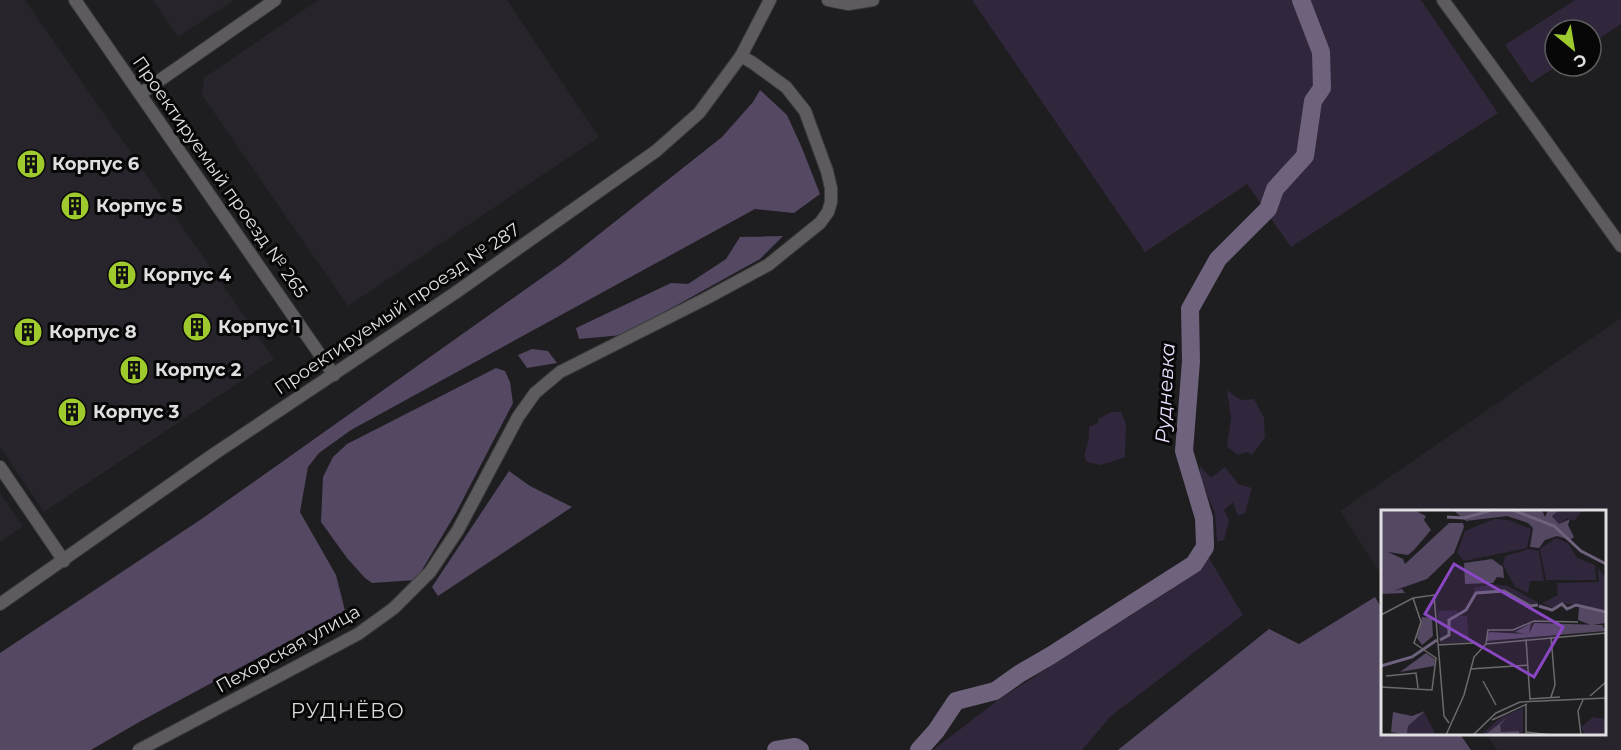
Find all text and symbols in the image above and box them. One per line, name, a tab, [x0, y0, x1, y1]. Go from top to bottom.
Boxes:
north arrow	[1543, 18, 1603, 78]
text: С	[1570, 49, 1590, 72]
street label: Проектируемый проезд № 265	[128, 52, 312, 302]
building icon: Корпус 6	[15, 148, 47, 180]
place label: Корпус 6	[52, 153, 140, 175]
building icon: Корпус 5	[59, 190, 91, 222]
place label: Корпус 5	[96, 195, 183, 217]
street label: Проектируемый проезд № 287	[270, 218, 524, 400]
building icon: Корпус 4	[106, 259, 138, 291]
place label: Корпус 4	[143, 264, 232, 286]
building icon: Корпус 1	[181, 311, 213, 343]
building icon: Корпус 8	[12, 316, 44, 348]
place label: Корпус 1	[218, 316, 301, 338]
place label: Корпус 8	[49, 321, 137, 343]
water label: Рудневка	[1150, 342, 1180, 444]
building icon: Корпус 2	[118, 354, 150, 386]
place label: Корпус 2	[155, 359, 242, 381]
building icon: Корпус 3	[56, 396, 88, 428]
place label: Корпус 3	[93, 401, 180, 423]
inset map	[1381, 510, 1606, 735]
street label: Пехорская улица	[212, 600, 364, 698]
district label: РУДНЁВО	[291, 699, 405, 723]

